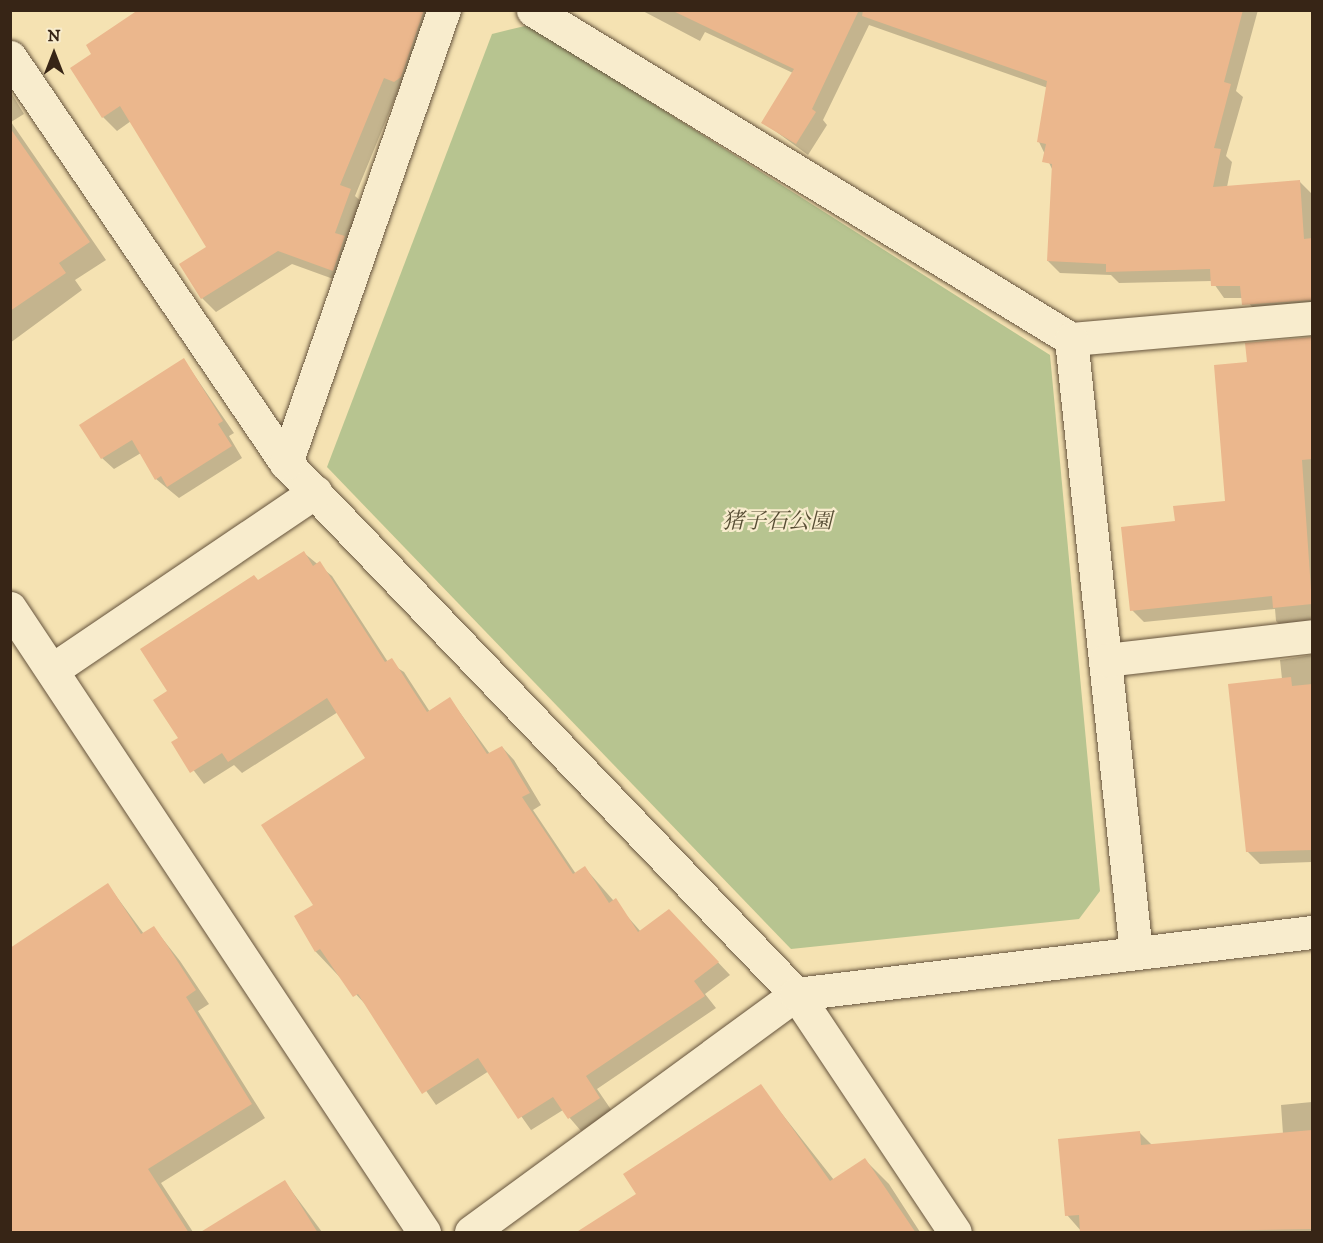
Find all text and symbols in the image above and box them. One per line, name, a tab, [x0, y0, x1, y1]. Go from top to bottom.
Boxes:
north arrow	[24, 24, 84, 84]
text: N	[47, 26, 61, 46]
park label: 猪子石公園	[722, 509, 832, 535]

